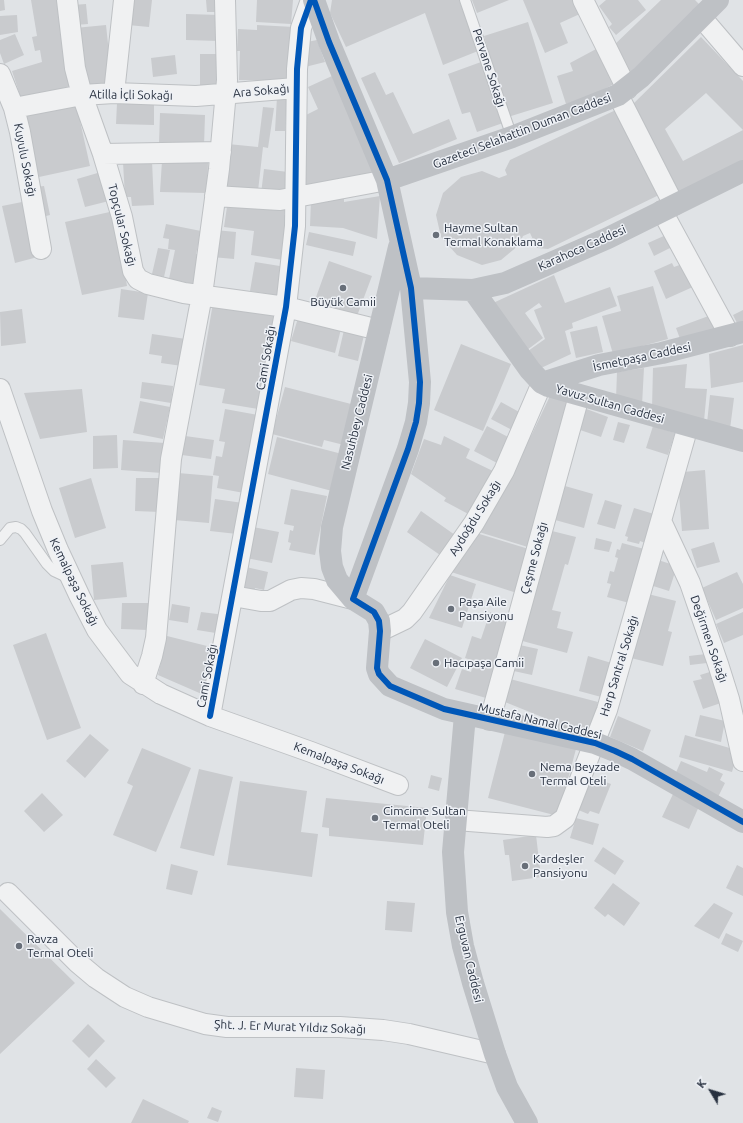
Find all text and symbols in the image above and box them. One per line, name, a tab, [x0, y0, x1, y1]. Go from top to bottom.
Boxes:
street label: Pervane Sokağı	[469, 27, 509, 109]
street label: Ara Sokağı	[232, 81, 290, 101]
street label: Atilla İçli Sokağı	[89, 87, 173, 103]
street label: Gazeteci Selahattin Duman Caddesi	[431, 90, 613, 172]
street label: Kuyulu Sokağı	[11, 122, 39, 198]
street label: Topçular Sokağı	[105, 182, 139, 268]
place label: Hayme Sultan Termal Konaklama	[444, 221, 543, 249]
street label: Karahoca Caddesi	[536, 222, 628, 274]
marker: Hayme Sultan Termal Konaklama	[431, 230, 441, 240]
marker: Büyük Camii	[338, 283, 348, 293]
place label: Büyük Camii	[310, 295, 376, 309]
street label: Cami Sokağı	[253, 325, 279, 391]
street label: İsmetpaşa Caddesi	[592, 340, 692, 374]
street label: Nasuhbey Caddesi	[338, 373, 376, 471]
street label: Yavuz Sultan Caddesi	[554, 382, 666, 426]
street label: Aydoğdu Sokağı	[446, 478, 504, 558]
street label: Çeşme Sokağı	[517, 520, 551, 596]
street label: Kemalpaşa Sokağı	[46, 536, 102, 628]
street label: Değirmen Sokağı	[687, 593, 731, 685]
place label: Paşa Aile Pansiyonu	[459, 595, 514, 623]
marker: Paşa Aile Pansiyonu	[446, 604, 456, 614]
street label: Harp Santral Sokağı	[597, 614, 641, 718]
street label: Cami Sokağı	[194, 643, 220, 709]
place label: Hacıpaşa Camii	[444, 656, 524, 670]
marker: Hacıpaşa Camii	[431, 658, 441, 668]
street label: Mustafa Namal Caddesi	[477, 700, 603, 742]
street label: Kemalpaşa Sokağı	[292, 739, 386, 787]
place label: Nema Beyzade Termal Oteli	[540, 760, 620, 788]
marker: Nema Beyzade Termal Oteli	[527, 769, 537, 779]
place label: Cimcime Sultan Termal Oteli	[383, 804, 466, 832]
marker: Cimcime Sultan Termal Oteli	[370, 813, 380, 823]
place label: Kardeşler Pansiyonu	[533, 852, 588, 880]
marker: Kardeşler Pansiyonu	[520, 861, 530, 871]
street label: Erguvan Caddesi	[452, 914, 486, 1004]
place label: Ravza Termal Oteli	[27, 932, 93, 960]
marker: Ravza Termal Oteli	[14, 941, 24, 951]
street label: Şht. J. Er Murat Yıldız Sokağı	[214, 1017, 366, 1037]
north arrow	[691, 1071, 731, 1111]
text: K	[695, 1077, 709, 1090]

